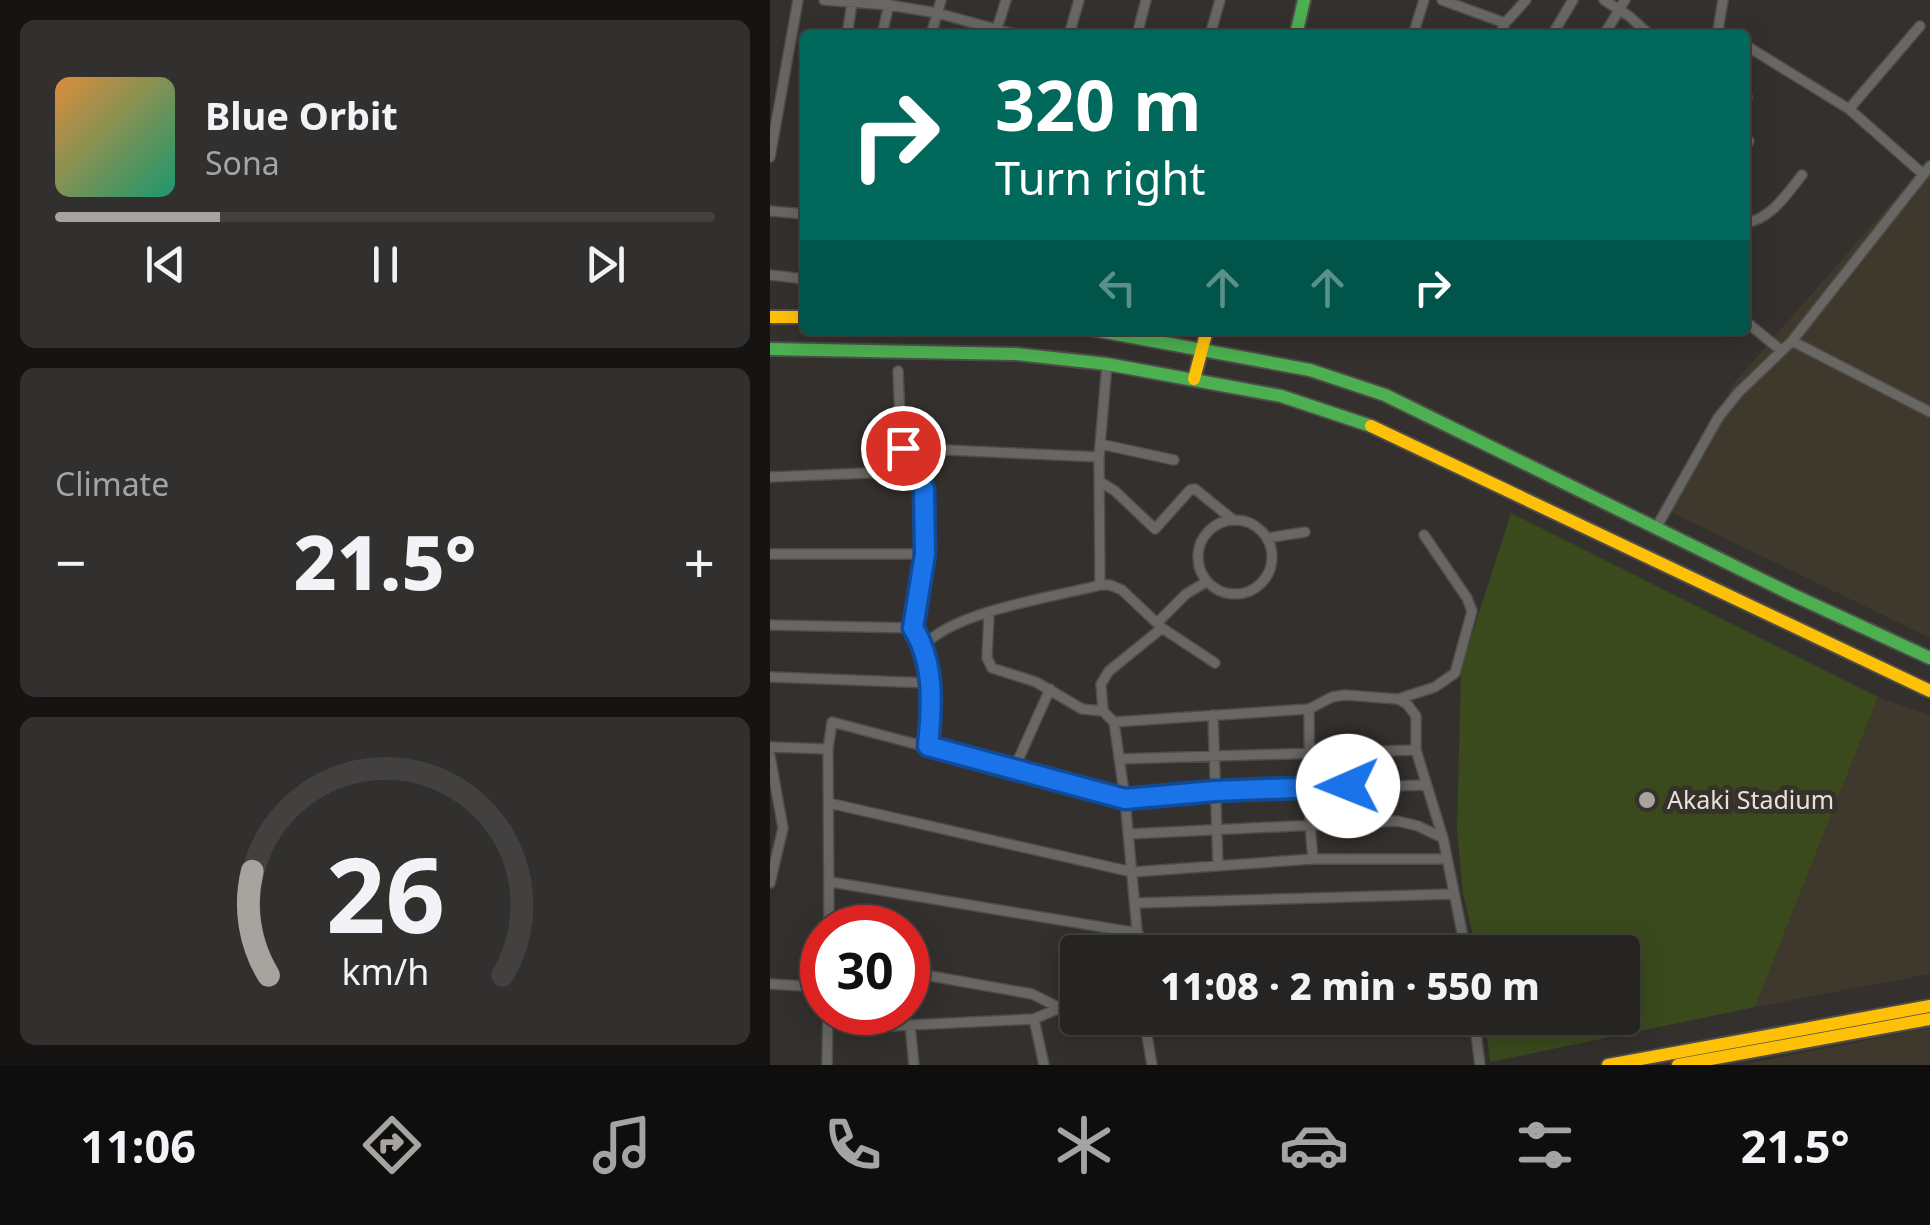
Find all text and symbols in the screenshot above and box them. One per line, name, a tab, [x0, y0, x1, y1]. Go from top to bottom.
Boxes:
text: 320 m	[995, 56, 1202, 152]
icon: right	[830, 70, 960, 200]
text: Blue Orbit	[205, 89, 398, 141]
text: Sona	[205, 141, 280, 184]
text: Turn right	[995, 147, 1206, 208]
icon: previous	[138, 237, 193, 292]
icon: pause	[358, 237, 413, 292]
icon: next	[578, 237, 633, 292]
icon: left	[1090, 260, 1145, 315]
icon: ahead	[1195, 260, 1250, 315]
icon: ahead	[1300, 260, 1355, 315]
icon: right	[1405, 260, 1460, 315]
pin	[861, 406, 946, 491]
icon: arrive	[876, 421, 931, 476]
text: Climate	[55, 462, 169, 505]
text: 21.5°	[293, 510, 477, 612]
text: −	[55, 524, 86, 599]
text: +	[684, 524, 715, 599]
position arrow	[1296, 734, 1400, 838]
place label: Akaki Stadium	[1667, 782, 1834, 816]
marker: Akaki Stadium	[1636, 789, 1658, 811]
text: 26	[326, 822, 444, 963]
speed limit sign: 30	[800, 905, 930, 1035]
text: km/h	[341, 947, 429, 995]
text: 11:08 · 2 min · 550 m	[1160, 959, 1540, 1011]
icon: directions	[357, 1110, 427, 1180]
icon: music	[587, 1110, 657, 1180]
icon: phone	[818, 1110, 888, 1180]
icon: climate	[1049, 1110, 1119, 1180]
icon: car	[1279, 1110, 1349, 1180]
icon: filters	[1510, 1110, 1580, 1180]
text: 11:06	[80, 1115, 196, 1176]
text: 21.5°	[1741, 1115, 1850, 1176]

